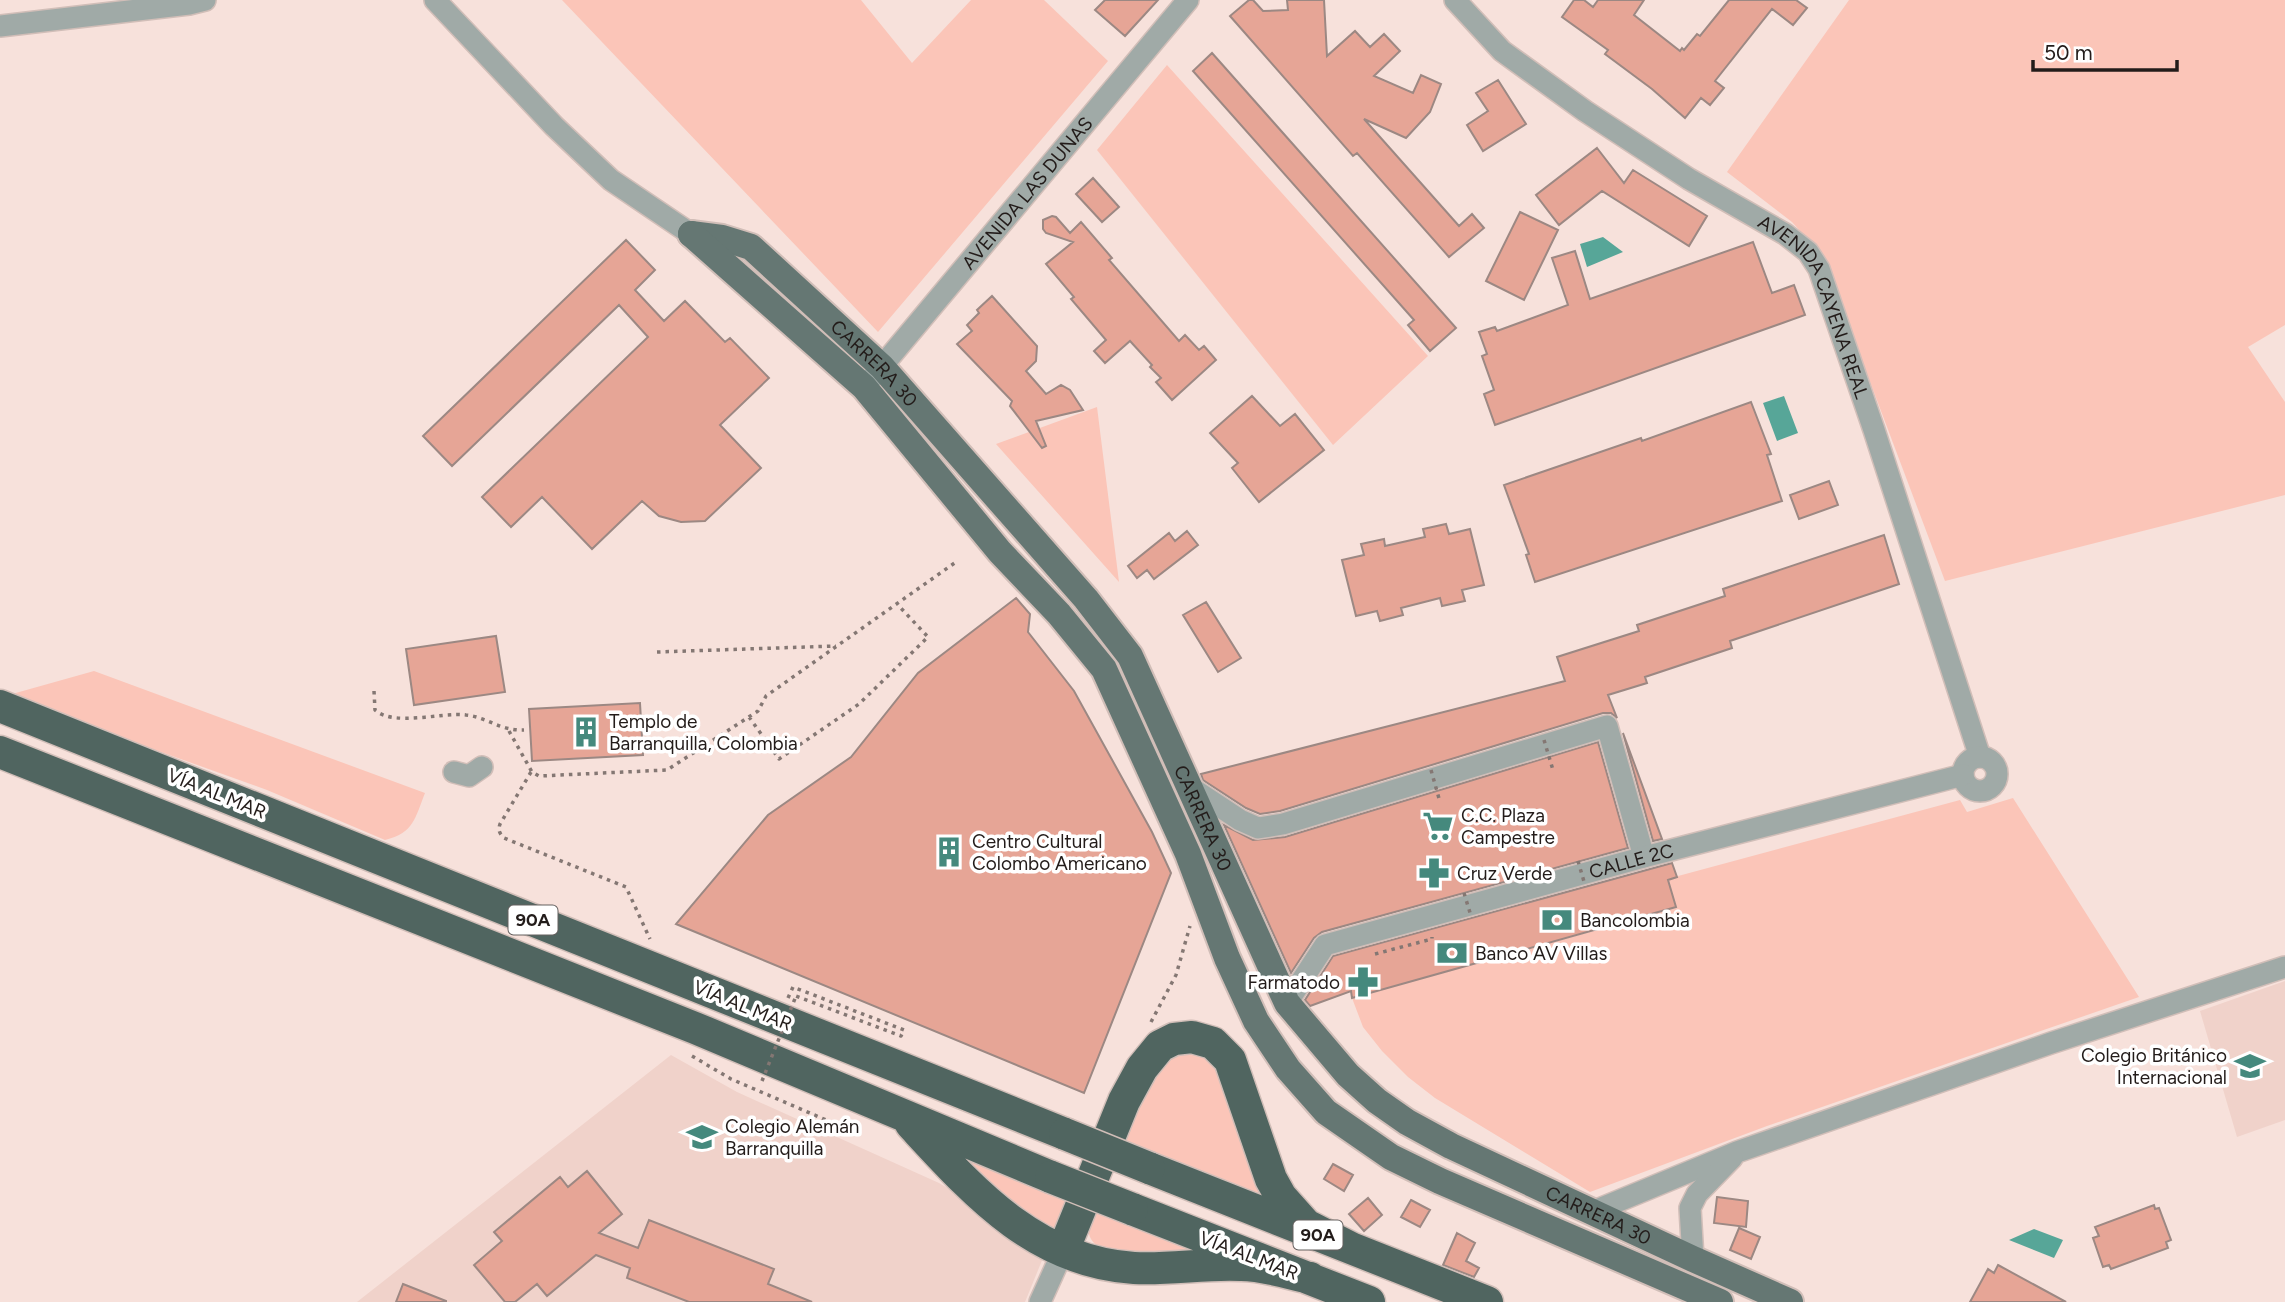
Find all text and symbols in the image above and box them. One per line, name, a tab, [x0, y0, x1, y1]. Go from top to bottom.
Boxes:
scale bar	[2033, 28, 2176, 72]
text: 50 m	[2044, 40, 2093, 65]
street label: AVENIDA LAS DUNAS	[957, 112, 1098, 274]
street label: AVENIDA CAYENA REAL	[1754, 210, 1873, 402]
street label: CARRERA 30	[826, 315, 922, 411]
place label: Templo de Barranquilla, Colombia	[609, 710, 798, 755]
building icon: Templo de Barranquilla, Colombia	[569, 715, 603, 749]
street label: CARRERA 30	[1169, 762, 1237, 875]
street label: VÍA AL MAR	[164, 763, 269, 824]
place label: C.C. Plaza Campestre	[1461, 804, 1555, 849]
supermarket icon: C.C. Plaza Campestre	[1421, 809, 1455, 843]
place label: Centro Cultural Colombo Americano	[972, 830, 1147, 875]
building icon: Centro Cultural Colombo Americano	[932, 835, 966, 869]
street label: CALLE 2C	[1587, 839, 1676, 884]
pharmacy icon: Cruz Verde	[1417, 856, 1451, 890]
place label: Cruz Verde	[1457, 862, 1552, 885]
bank icon: Bancolombia	[1540, 903, 1574, 937]
road number: 90A	[508, 905, 558, 934]
place label: Bancolombia	[1580, 909, 1690, 932]
bank icon: Banco AV Villas	[1435, 936, 1469, 970]
place label: Banco AV Villas	[1475, 942, 1607, 965]
pharmacy icon: Farmatodo	[1346, 965, 1380, 999]
place label: Farmatodo	[1248, 971, 1340, 994]
street label: VÍA AL MAR	[690, 975, 795, 1036]
place label: Colegio Británico Internacional	[2081, 1044, 2227, 1089]
school or university icon: Colegio Británico Internacional	[2233, 1049, 2267, 1083]
place label: Colegio Alemán Barranquilla	[725, 1115, 859, 1160]
school or university icon: Colegio Alemán Barranquilla	[685, 1120, 719, 1154]
street label: CARRERA 30	[1542, 1181, 1655, 1250]
road number: 90A	[1294, 1220, 1342, 1250]
street label: VÍA AL MAR	[1196, 1226, 1302, 1285]

